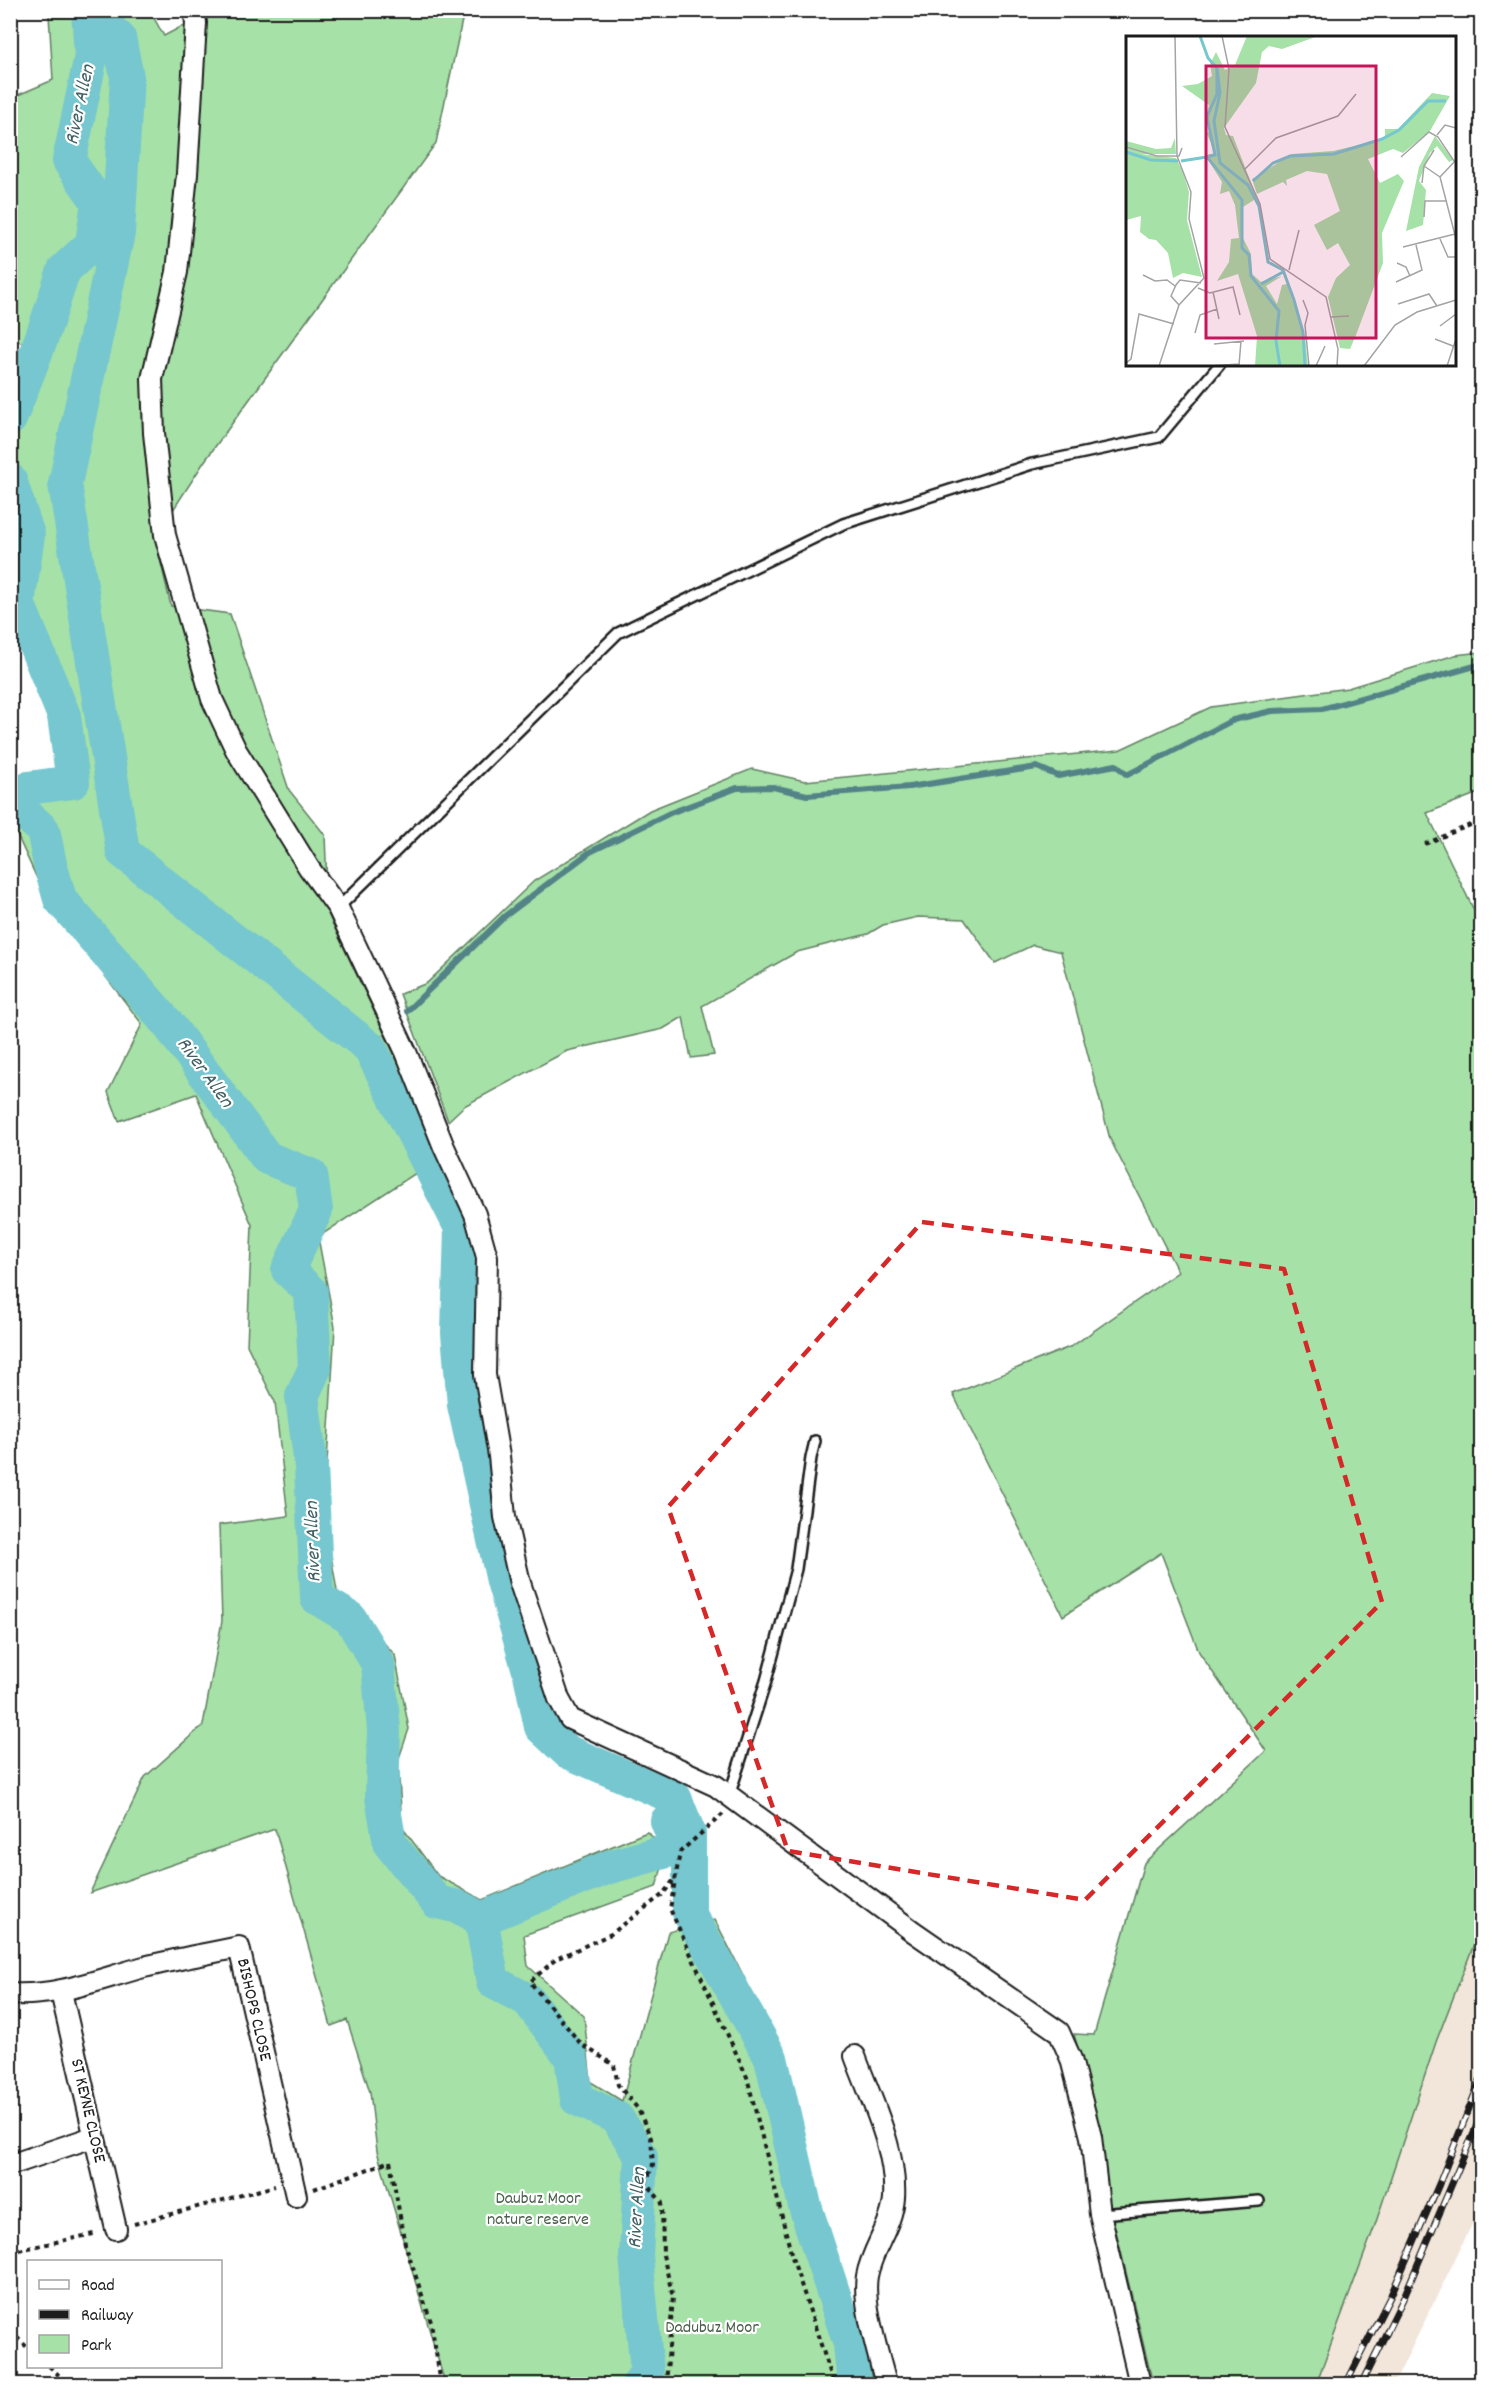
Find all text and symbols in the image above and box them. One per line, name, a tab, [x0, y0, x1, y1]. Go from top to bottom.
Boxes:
inset map	[1126, 36, 1456, 366]
water label: River Allen	[59, 62, 103, 148]
water label: River Allen	[169, 1032, 240, 1115]
water label: River Allen	[299, 1500, 329, 1583]
street label: BISHOPS CLOSE	[229, 1956, 277, 2064]
street label: ST KEYNE CLOSE	[63, 2056, 111, 2166]
water label: River Allen	[622, 2166, 654, 2249]
park label: Daubuz Moor nature reserve	[487, 2187, 589, 2233]
legend	[27, 2260, 222, 2368]
text: Road	[81, 2274, 115, 2299]
text: Railway	[81, 2304, 134, 2329]
park label: Dadubuz Moor	[665, 2316, 759, 2341]
text: Park	[81, 2334, 112, 2359]

